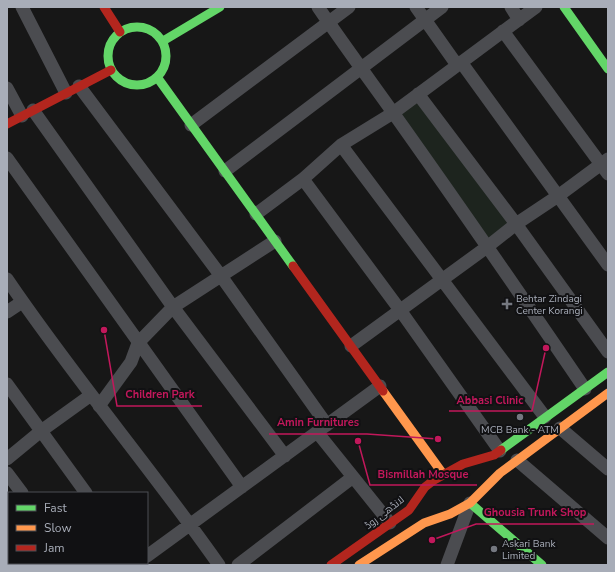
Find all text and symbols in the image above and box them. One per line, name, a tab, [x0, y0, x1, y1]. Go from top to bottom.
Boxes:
place label: Behtar Zindagi Center Korangi	[516, 292, 583, 318]
marker: Behtar Zindagi Center Korangi	[501, 298, 513, 310]
callout: Children Park	[117, 383, 202, 406]
text: Children Park	[125, 387, 196, 402]
callout: Abbasi Clinic	[449, 388, 532, 411]
text: Abbasi Clinic	[457, 393, 524, 408]
callout: Amin Furnitures	[269, 411, 367, 434]
marker: MCB Bank - ATM	[515, 412, 525, 422]
text: Amin Furnitures	[277, 415, 359, 430]
place label: MCB Bank - ATM	[481, 423, 559, 437]
callout: Bismillah Mosque	[370, 462, 477, 485]
text: Bismillah Mosque	[378, 467, 468, 482]
legend	[8, 492, 148, 564]
street label: لانڈھی روڈ	[362, 493, 407, 533]
text: Fast	[44, 500, 67, 516]
callout: Ghousia Trunk Shop	[476, 501, 594, 524]
text: Ghousia Trunk Shop	[484, 505, 587, 520]
text: Slow	[44, 520, 72, 536]
place label: Askari Bank Limited	[502, 537, 556, 563]
text: Jam	[43, 540, 65, 556]
marker: Askari Bank Limited	[489, 544, 499, 554]

